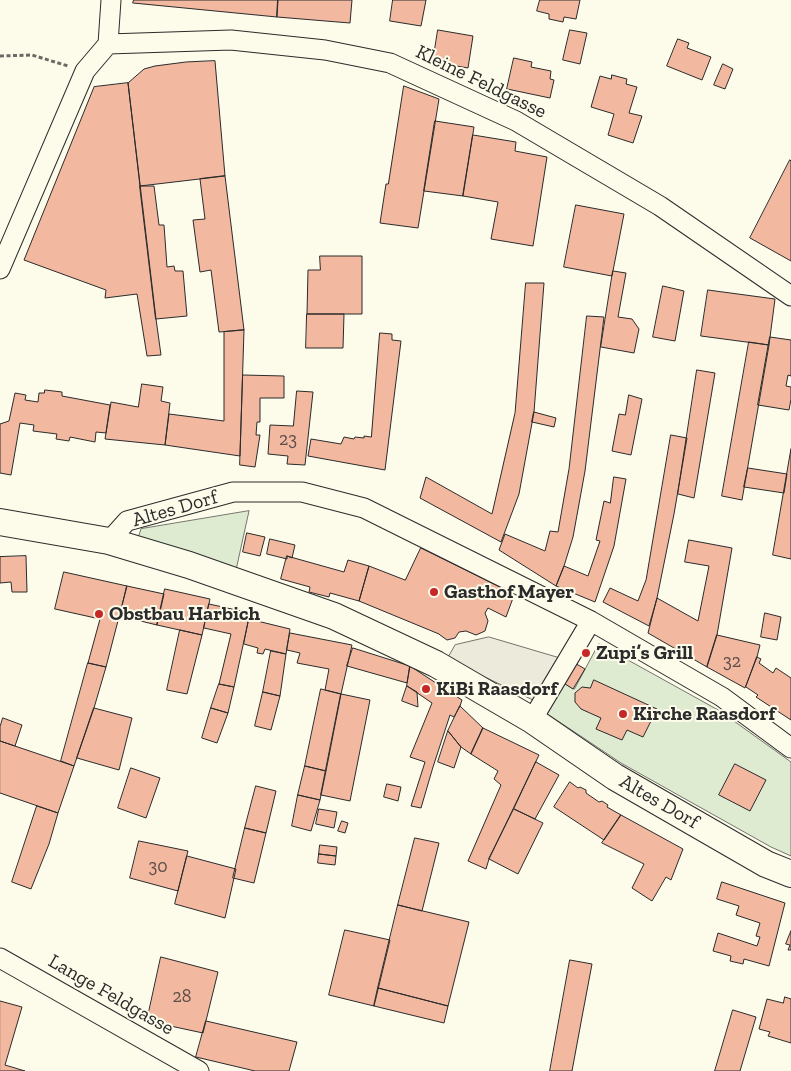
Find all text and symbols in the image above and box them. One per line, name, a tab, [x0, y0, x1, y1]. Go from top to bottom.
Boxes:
street label: Kleine Feldgasse	[412, 40, 550, 124]
house number: 23	[279, 429, 297, 451]
street label: Altes Dorf	[130, 485, 220, 533]
place label: Gasthof Mayer	[444, 580, 574, 604]
marker: Gasthof Mayer	[428, 586, 440, 598]
place label: Obstbau Harbich	[109, 602, 260, 626]
marker: Obstbau Harbich	[93, 608, 105, 620]
place label: Zupi’s Grill	[596, 641, 693, 665]
marker: Zupi’s Grill	[580, 647, 592, 659]
house number: 32	[723, 651, 741, 673]
place label: KiBi Raasdorf	[436, 677, 557, 701]
marker: KiBi Raasdorf	[420, 683, 432, 695]
place label: Kirche Raasdorf	[633, 702, 775, 726]
marker: Kirche Raasdorf	[617, 708, 629, 720]
street label: Altes Dorf	[615, 770, 703, 834]
house number: 30	[148, 856, 168, 878]
street label: Lange Feldgasse	[44, 949, 178, 1041]
house number: 28	[173, 986, 191, 1008]

